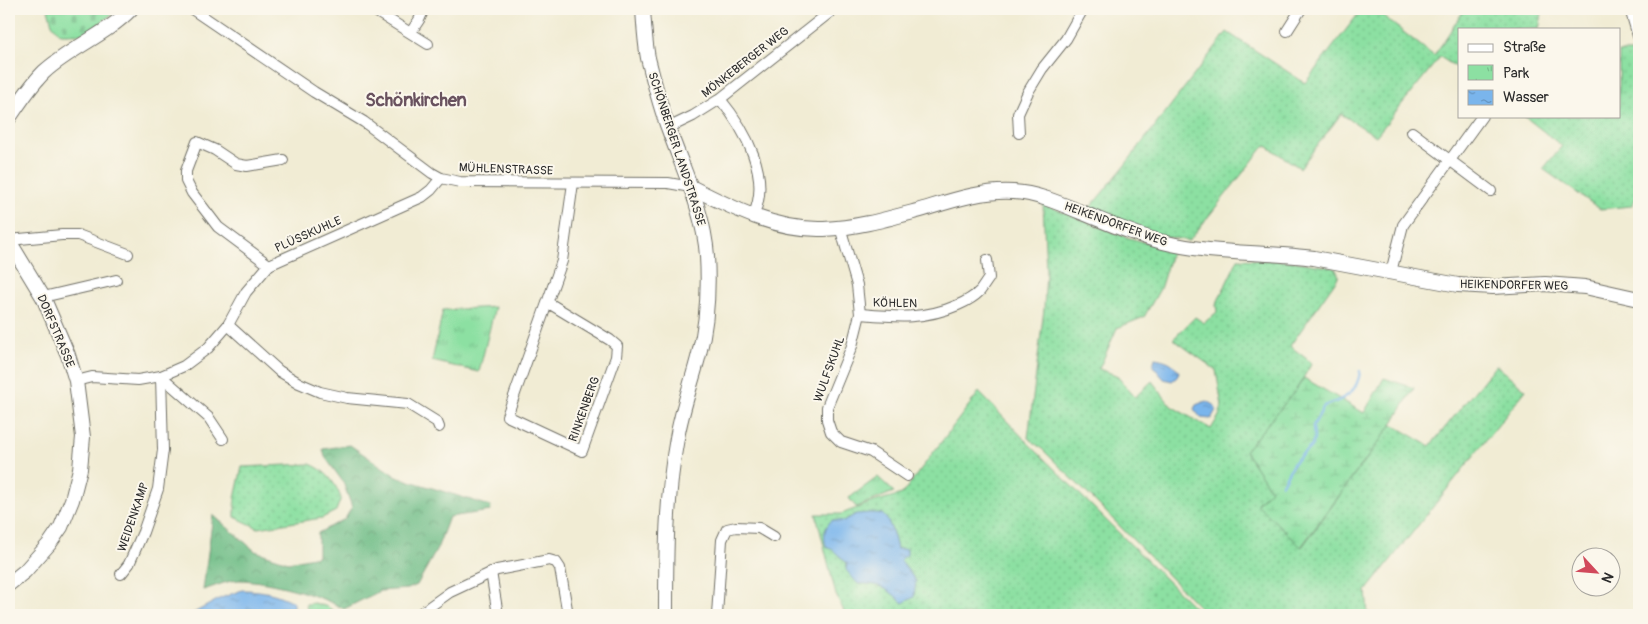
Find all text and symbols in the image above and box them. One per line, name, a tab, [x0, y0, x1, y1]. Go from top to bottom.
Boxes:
street label: MÖNKEBERGER WEG	[698, 23, 792, 101]
legend	[1458, 28, 1620, 118]
text: Straße	[1503, 38, 1546, 57]
text: Park	[1503, 64, 1530, 83]
street label: SCHÖNBERGER LANDSTRASSE	[645, 70, 709, 228]
text: Wasser	[1503, 88, 1550, 107]
district label: Schönkirchen	[365, 89, 467, 112]
street label: MÜHLENSTRASSE	[459, 159, 553, 179]
street label: HEIKENDORFER WEG	[1062, 199, 1169, 250]
street label: PLÜSSKUHLE	[272, 212, 344, 256]
street label: HEIKENDORFER WEG	[1460, 277, 1568, 294]
street label: DORFSTRASSE	[33, 292, 78, 370]
street label: KÖHLEN	[873, 295, 917, 311]
street label: WULFSKUHL	[811, 334, 848, 404]
street label: RINKENBERG	[566, 375, 603, 444]
street label: WEIDENKAMP	[115, 480, 152, 554]
north arrow	[1570, 546, 1620, 596]
text: N	[1598, 569, 1617, 585]

